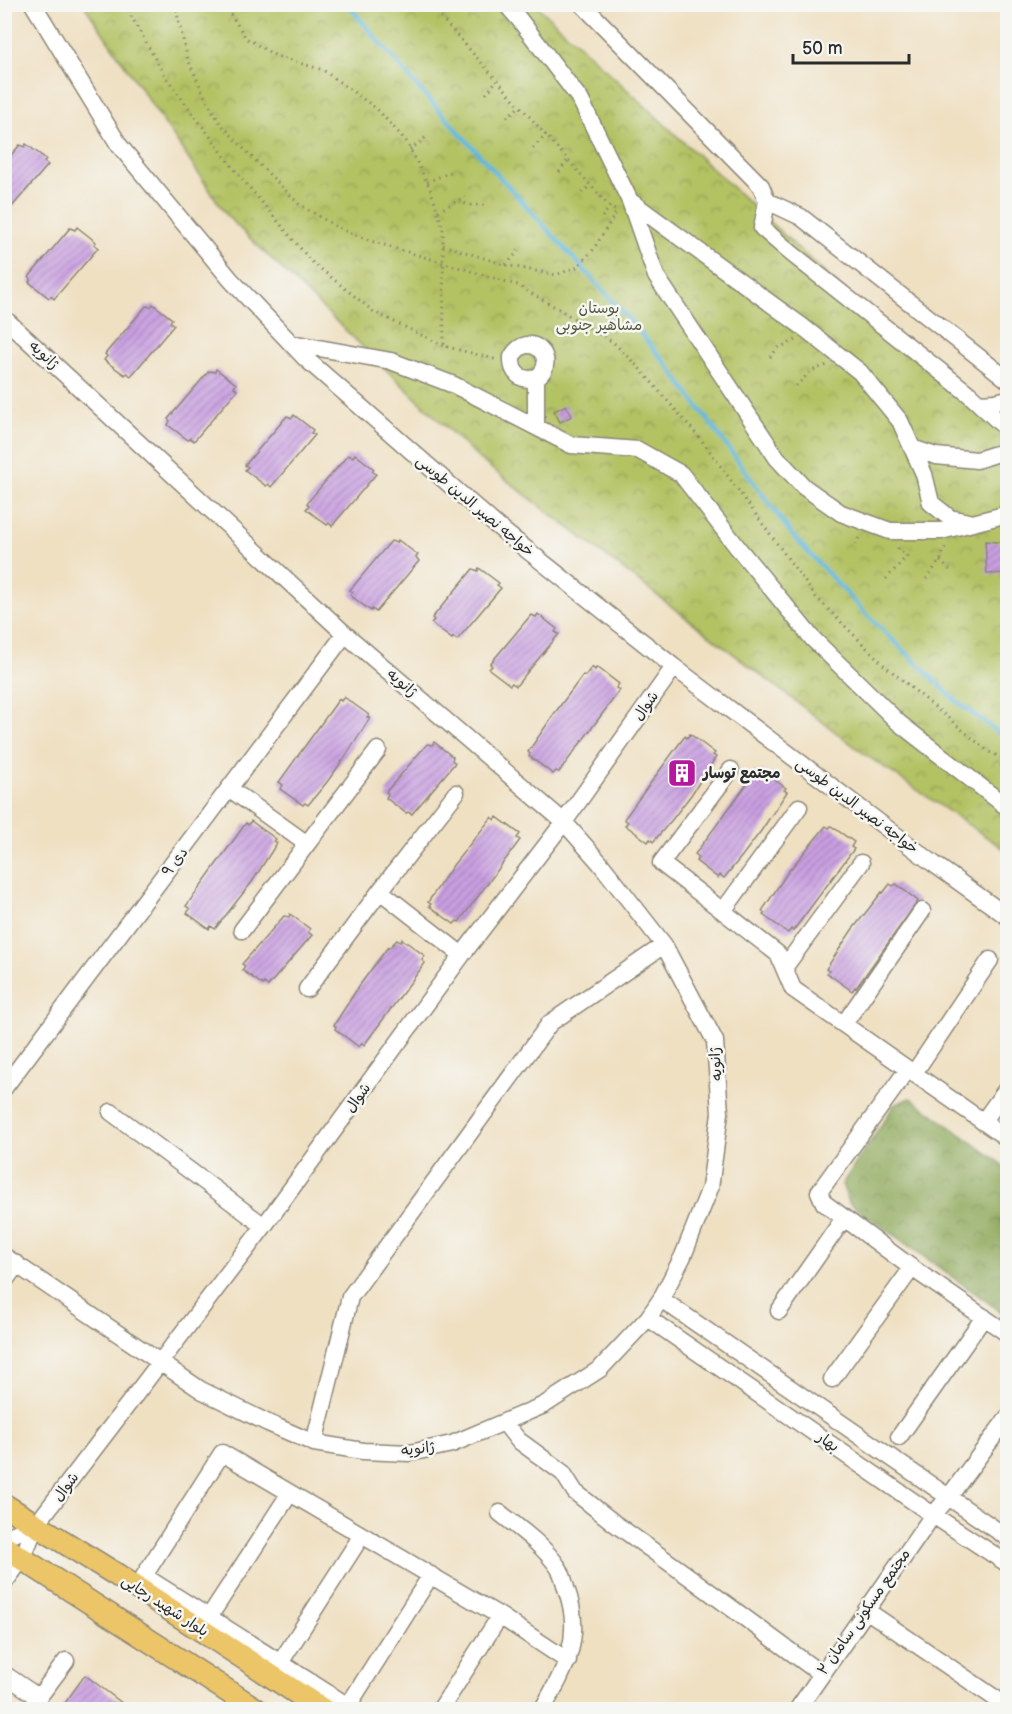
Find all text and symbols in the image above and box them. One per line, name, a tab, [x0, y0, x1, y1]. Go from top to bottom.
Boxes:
scale bar	[793, 27, 908, 65]
text: 50 m	[802, 38, 843, 59]
park label: بوستان مشاهیر جنوبی	[556, 299, 642, 335]
street label: ژانویه	[25, 337, 63, 374]
street label: خواجه نصیر الدین طوسی	[412, 451, 538, 561]
street label: ژانویه	[383, 665, 421, 701]
street label: شوال	[629, 687, 663, 725]
street label: خواجه نصیر الدین طوسی	[792, 754, 922, 858]
building icon: مجتمع توسار	[666, 757, 698, 789]
place label: مجتمع توسار	[701, 764, 781, 784]
street label: ۹ دی	[158, 843, 192, 881]
street label: ژانویه	[705, 1046, 727, 1081]
street label: شوال	[341, 1079, 375, 1117]
street label: بهار	[812, 1427, 843, 1456]
street label: ژانویه	[400, 1437, 436, 1460]
street label: شوال	[49, 1468, 83, 1506]
street label: مجتمع مسکونی سامان ۲	[813, 1545, 916, 1679]
street label: بلوار شهید رجایی	[118, 1571, 212, 1641]

